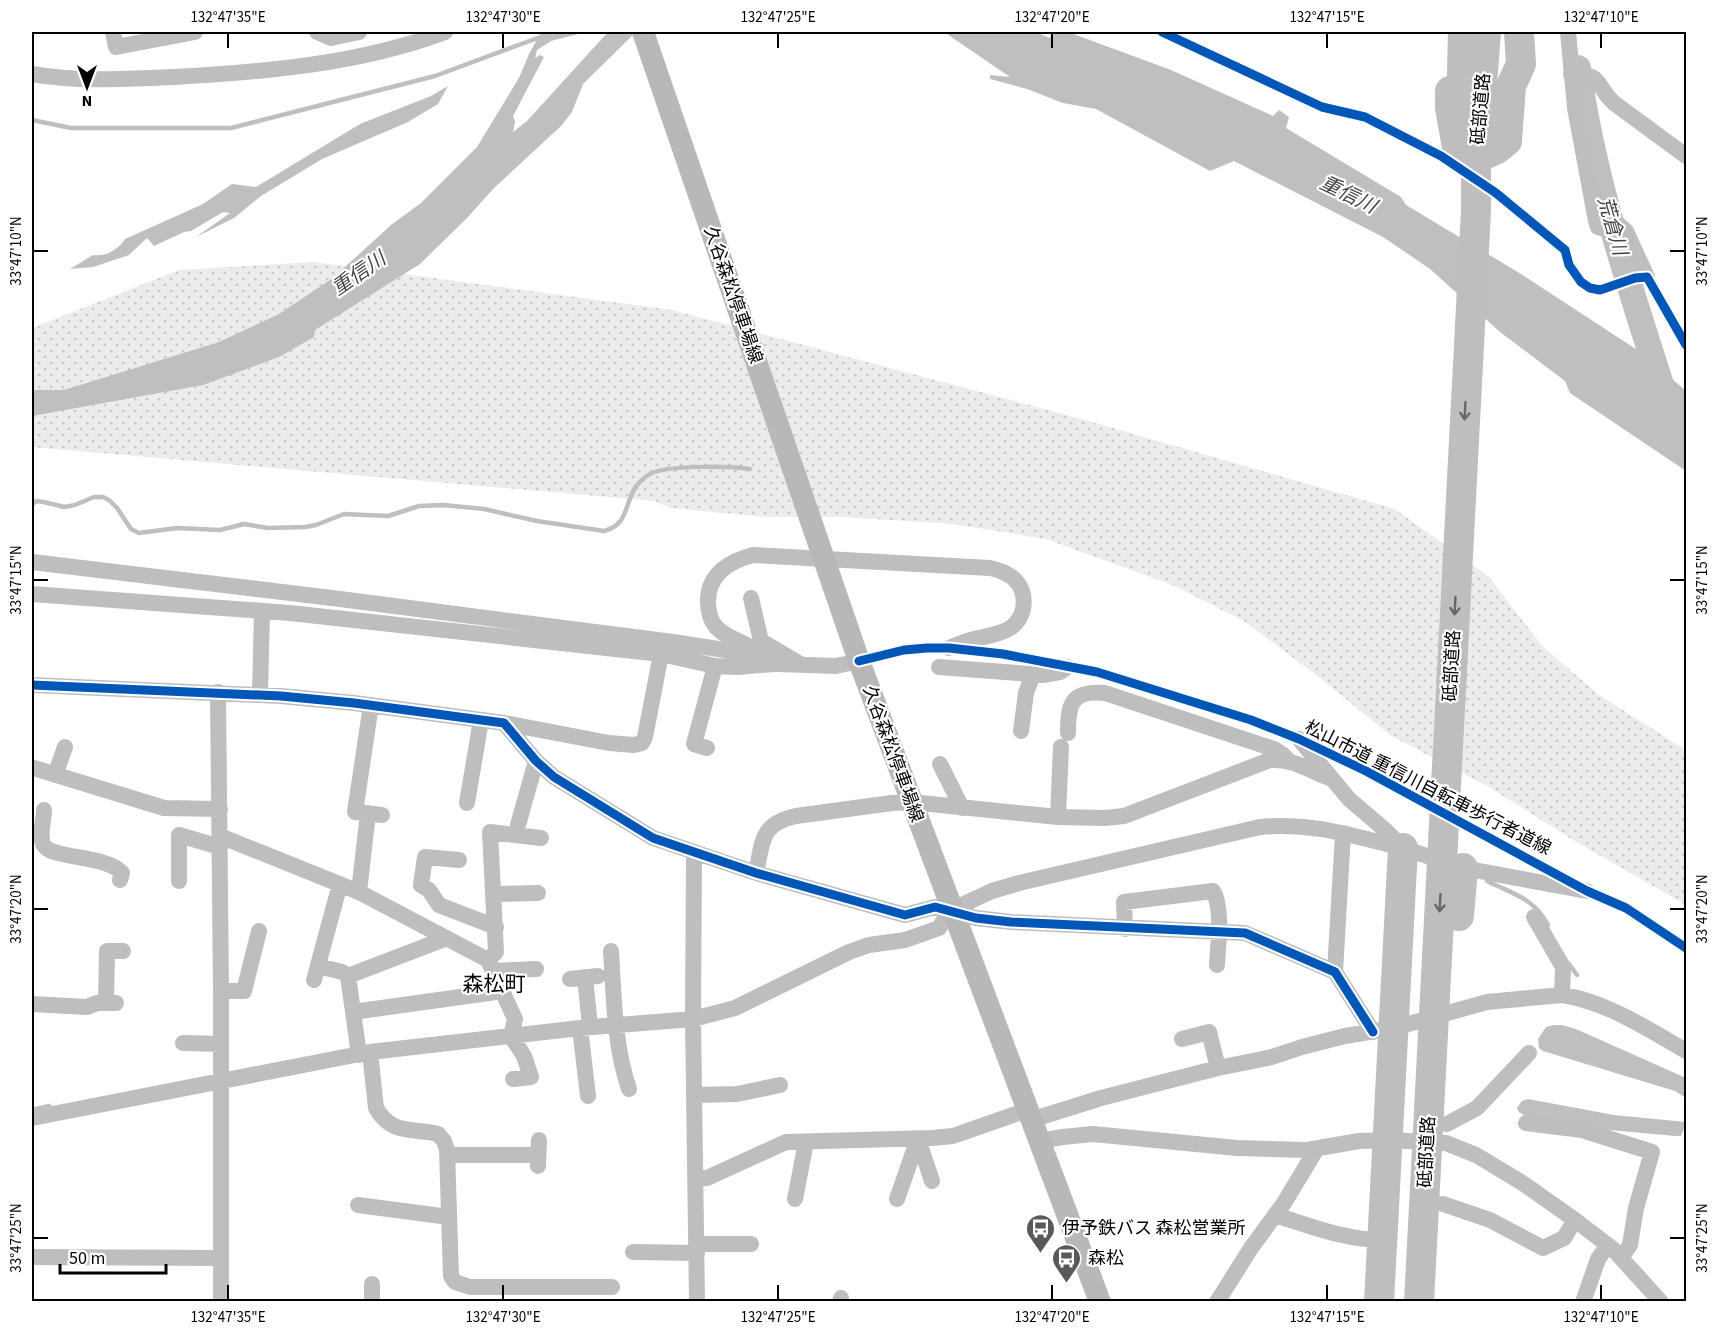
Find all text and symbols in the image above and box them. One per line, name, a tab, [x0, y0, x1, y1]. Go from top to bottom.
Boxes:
text: 132°47'35"E	[190, 7, 266, 28]
text: 132°47'30"E	[465, 7, 541, 28]
text: 132°47'25"E	[740, 7, 816, 28]
text: 132°47'20"E	[1014, 7, 1090, 28]
text: 132°47'15"E	[1289, 7, 1365, 28]
text: 132°47'10"E	[1563, 7, 1639, 28]
north arrow	[57, 57, 117, 117]
street label: 砥部道路	[1465, 72, 1497, 146]
text: N	[82, 90, 92, 112]
water label: 重信川	[1315, 169, 1383, 222]
water label: 荒倉川	[1590, 193, 1634, 261]
text: 33°47'10"N	[6, 216, 27, 286]
text: 33°47'10"N	[1692, 216, 1713, 286]
street label: 久谷森松停車場線	[698, 223, 768, 367]
water label: 重信川	[326, 244, 393, 303]
one-way arrow	[1460, 401, 1471, 421]
text: 33°47'15"N	[6, 545, 27, 615]
text: 33°47'15"N	[1692, 545, 1713, 615]
one-way arrow	[1450, 595, 1461, 615]
street label: 砥部道路	[1438, 629, 1466, 703]
street label: 久谷森松停車場線	[857, 682, 929, 826]
street label: 松山市道 重信川自転車歩行者道線	[1300, 715, 1556, 861]
text: 33°47'20"N	[6, 874, 27, 944]
text: 33°47'20"N	[1692, 874, 1713, 944]
one-way arrow	[1434, 893, 1445, 913]
district label: 森松町	[463, 969, 526, 999]
street label: 砥部道路	[1413, 1115, 1441, 1189]
text: 33°47'25"N	[6, 1203, 27, 1273]
text: 33°47'25"N	[1692, 1203, 1713, 1273]
bus stop icon: 伊予鉄バス 森松営業所	[1025, 1212, 1057, 1254]
place label: 伊予鉄バス 森松営業所	[1062, 1216, 1246, 1241]
scale bar	[60, 1237, 166, 1275]
bus stop icon: 森松	[1051, 1242, 1083, 1284]
text: 50 m	[69, 1246, 105, 1271]
place label: 森松	[1088, 1246, 1124, 1271]
text: 132°47'35"E	[190, 1307, 266, 1328]
text: 132°47'30"E	[465, 1307, 541, 1328]
text: 132°47'25"E	[740, 1307, 816, 1328]
text: 132°47'20"E	[1014, 1307, 1090, 1328]
text: 132°47'15"E	[1289, 1307, 1365, 1328]
text: 132°47'10"E	[1563, 1307, 1639, 1328]

